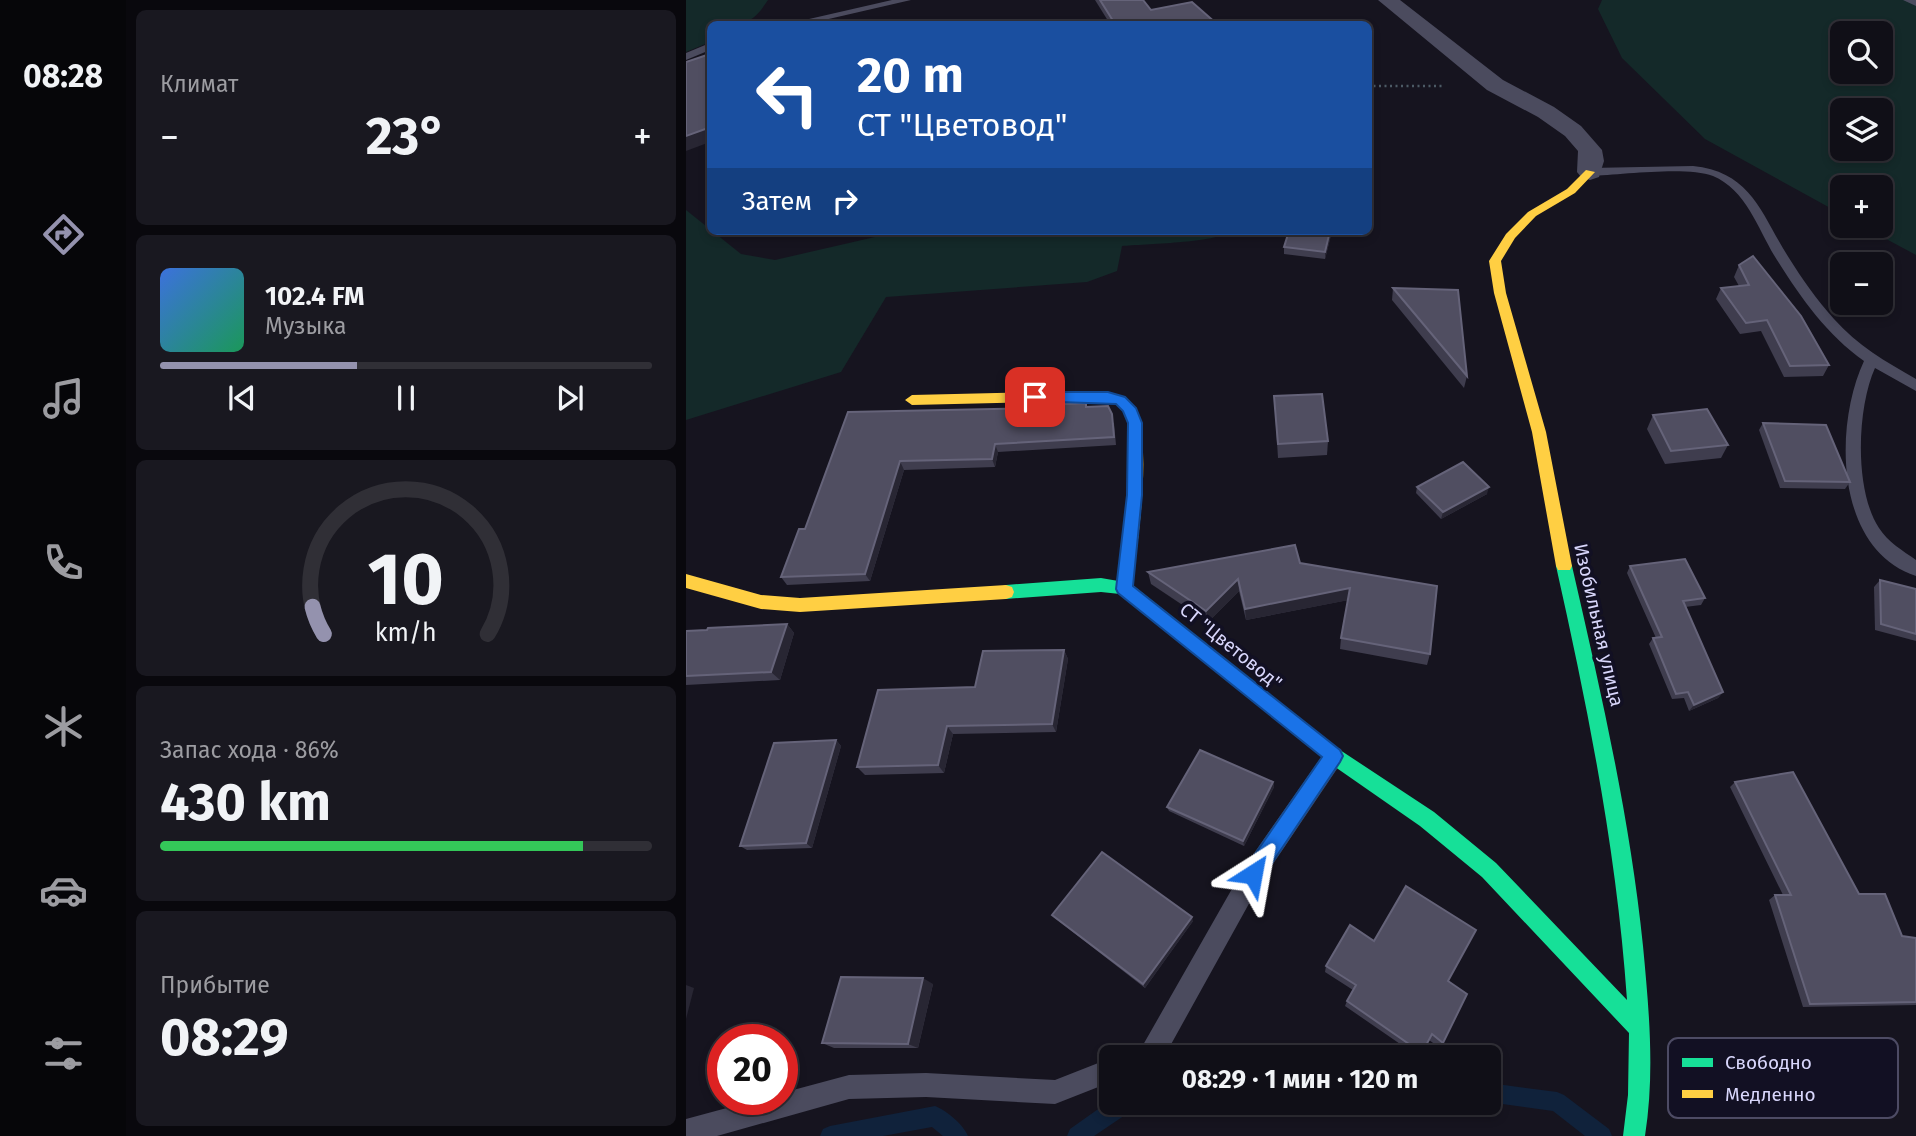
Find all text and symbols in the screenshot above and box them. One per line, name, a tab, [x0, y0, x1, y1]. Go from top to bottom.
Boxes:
map controls	[1830, 21, 1893, 315]
button: search	[1830, 21, 1893, 84]
text: 20 m	[857, 46, 964, 105]
icon: left	[742, 49, 833, 140]
text: 08:28	[23, 57, 103, 95]
text: Климат	[160, 70, 238, 98]
button: layers	[1830, 98, 1893, 161]
text: 23°	[366, 105, 446, 168]
text: СТ "Цветовод"	[857, 106, 1067, 144]
text: −	[160, 114, 179, 160]
text: +	[633, 114, 652, 160]
button: +	[1830, 175, 1893, 238]
icon: right	[826, 182, 864, 220]
text: Затем	[742, 186, 812, 217]
icon: directions	[39, 210, 88, 259]
button: −	[1830, 252, 1893, 315]
text: 102.4 FM	[265, 281, 364, 312]
text: Музыка	[265, 312, 346, 340]
pin	[1005, 367, 1065, 427]
icon: music	[39, 374, 88, 423]
icon: arrive	[1016, 378, 1054, 416]
icon: previous	[223, 379, 261, 417]
icon: pause	[387, 379, 425, 417]
icon: next	[551, 379, 589, 417]
text: 10	[368, 536, 444, 623]
icon: phone	[39, 538, 88, 587]
street label: Изобильная улица	[1569, 541, 1629, 709]
street label: СТ "Цветовод"	[1175, 598, 1287, 694]
text: km/h	[375, 618, 437, 648]
icon: climate	[39, 702, 88, 751]
text: Запас хода · 86%	[160, 736, 339, 764]
text: 430 km	[160, 771, 331, 834]
position arrow	[1216, 837, 1290, 911]
icon: car	[39, 866, 88, 915]
text: Прибытие	[160, 971, 270, 999]
text: 08:29	[160, 1006, 289, 1069]
speed limit sign: 20	[707, 1024, 798, 1115]
icon: filters	[39, 1029, 88, 1078]
legend	[1668, 1038, 1898, 1118]
text: Свободно	[1725, 1051, 1812, 1074]
text: 08:29 · 1 мин · 120 m	[1182, 1064, 1418, 1095]
text: Медленно	[1725, 1083, 1816, 1106]

